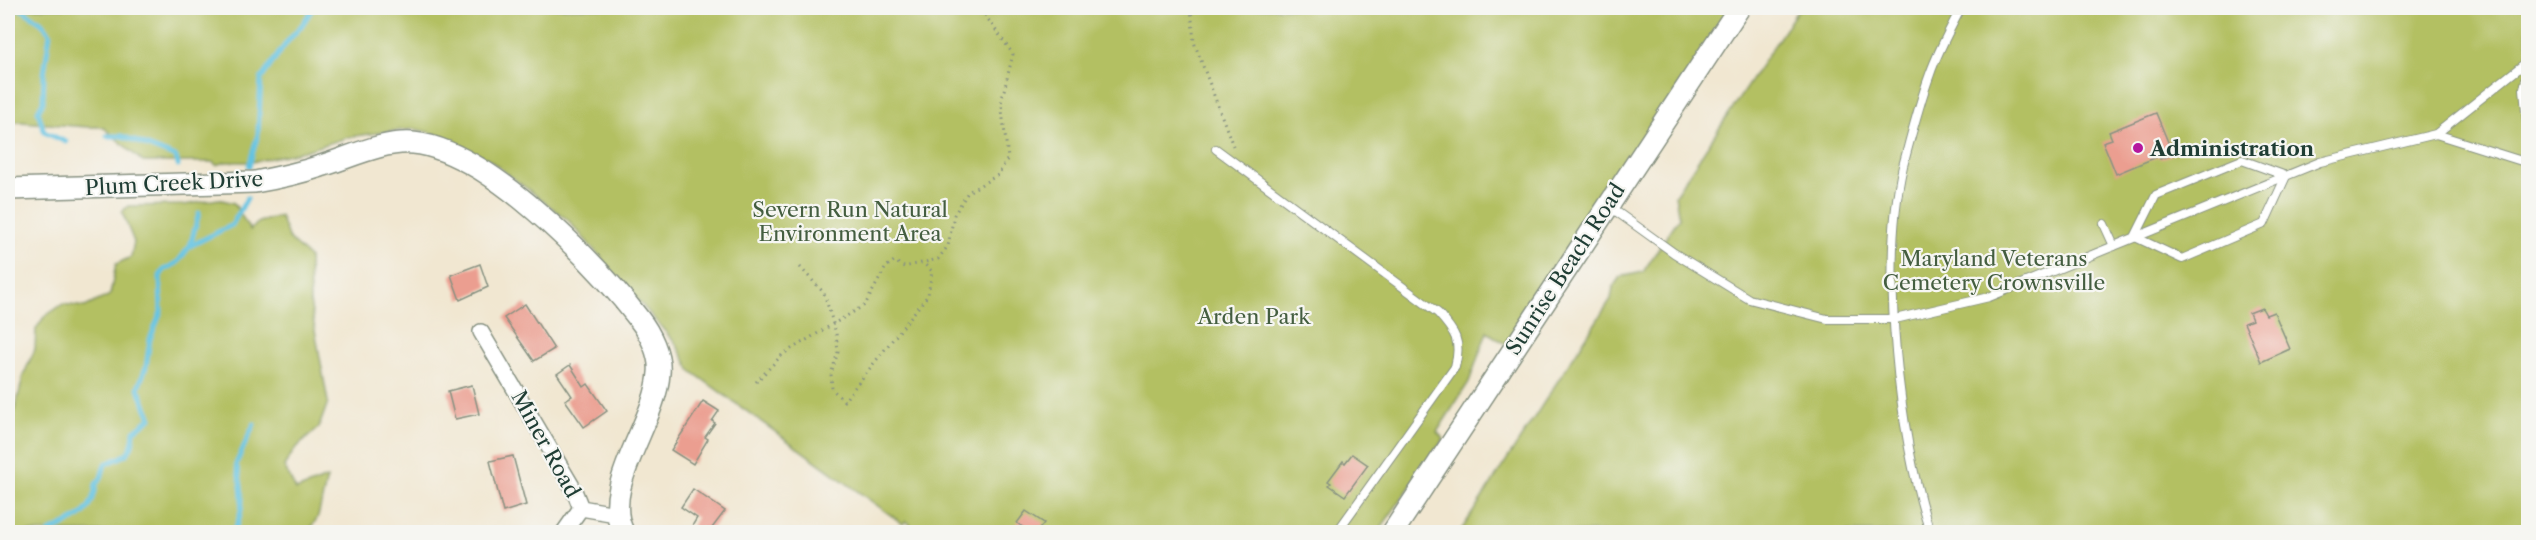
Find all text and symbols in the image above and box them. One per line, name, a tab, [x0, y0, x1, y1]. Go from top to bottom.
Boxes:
place label: Administration	[2149, 136, 2315, 161]
marker: Administration	[2131, 141, 2145, 155]
street label: Plum Creek Drive	[84, 166, 264, 200]
street label: Sunrise Beach Road	[1500, 178, 1630, 360]
park label: Severn Run Natural Environment Area	[752, 197, 948, 246]
park label: Maryland Veterans Cemetery Crownsville	[1883, 246, 2105, 295]
park label: Arden Park	[1196, 304, 1311, 329]
street label: Miner Road	[506, 386, 586, 502]

